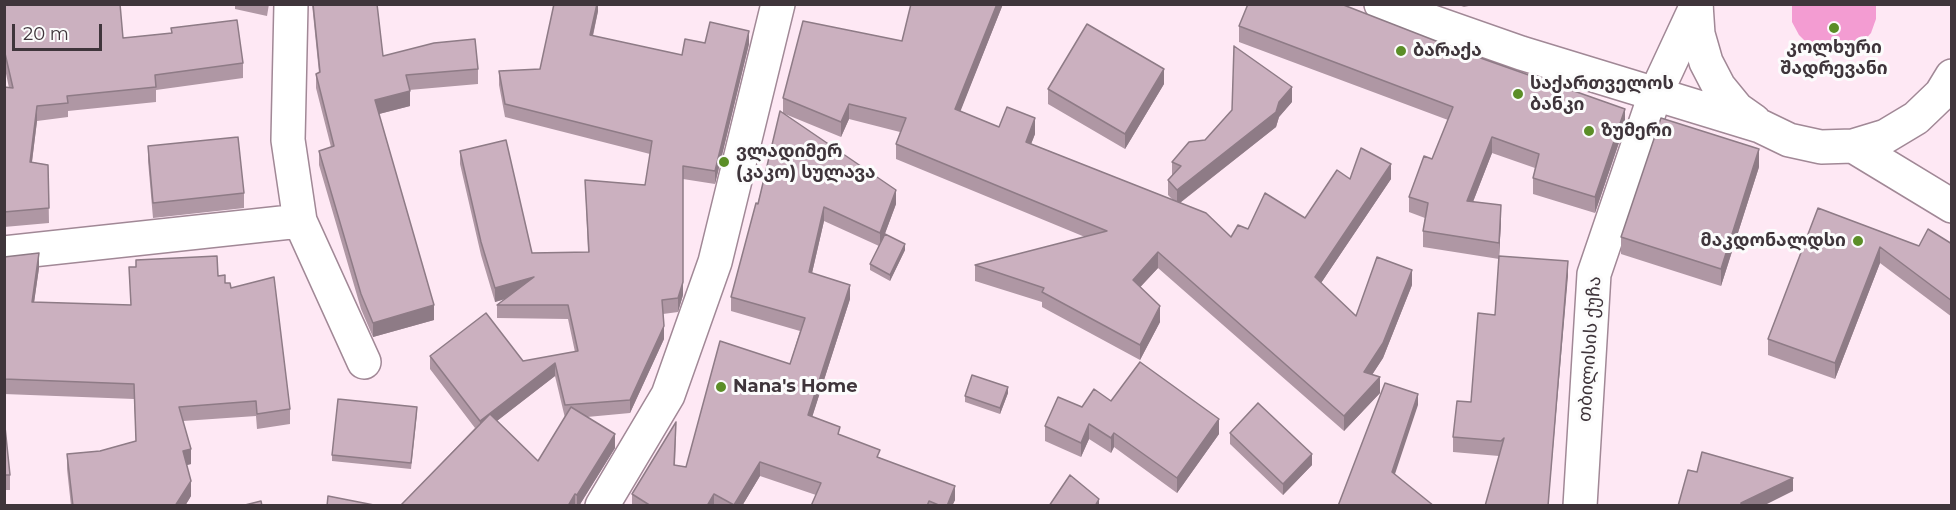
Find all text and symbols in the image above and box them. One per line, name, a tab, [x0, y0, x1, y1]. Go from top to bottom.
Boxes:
scale bar	[15, 12, 105, 50]
marker: კოლხური შადრევანი	[1827, 21, 1841, 35]
text: 20 m	[23, 23, 69, 45]
place label: კოლხური შადრევანი	[1780, 37, 1888, 80]
place label: ბარაქა	[1413, 40, 1482, 62]
marker: ბარაქა	[1394, 44, 1408, 58]
place label: საქართველოს ბანკი	[1530, 73, 1674, 116]
marker: საქართველოს ბანკი	[1511, 87, 1525, 101]
place label: ზუმერი	[1601, 120, 1672, 142]
marker: ზუმერი	[1582, 124, 1596, 138]
place label: ვლადიმერ (კაკო) სულავა	[736, 141, 875, 184]
marker: ვლადიმერ (კაკო) სულავა	[717, 155, 731, 169]
place label: მაკდონალდსი	[1701, 230, 1846, 252]
marker: მაკდონალდსი	[1851, 234, 1865, 248]
street label: თბილისის ქუჩა	[1574, 275, 1606, 423]
place label: Nana's Home	[733, 376, 858, 398]
marker: Nana's Home	[714, 380, 728, 394]

